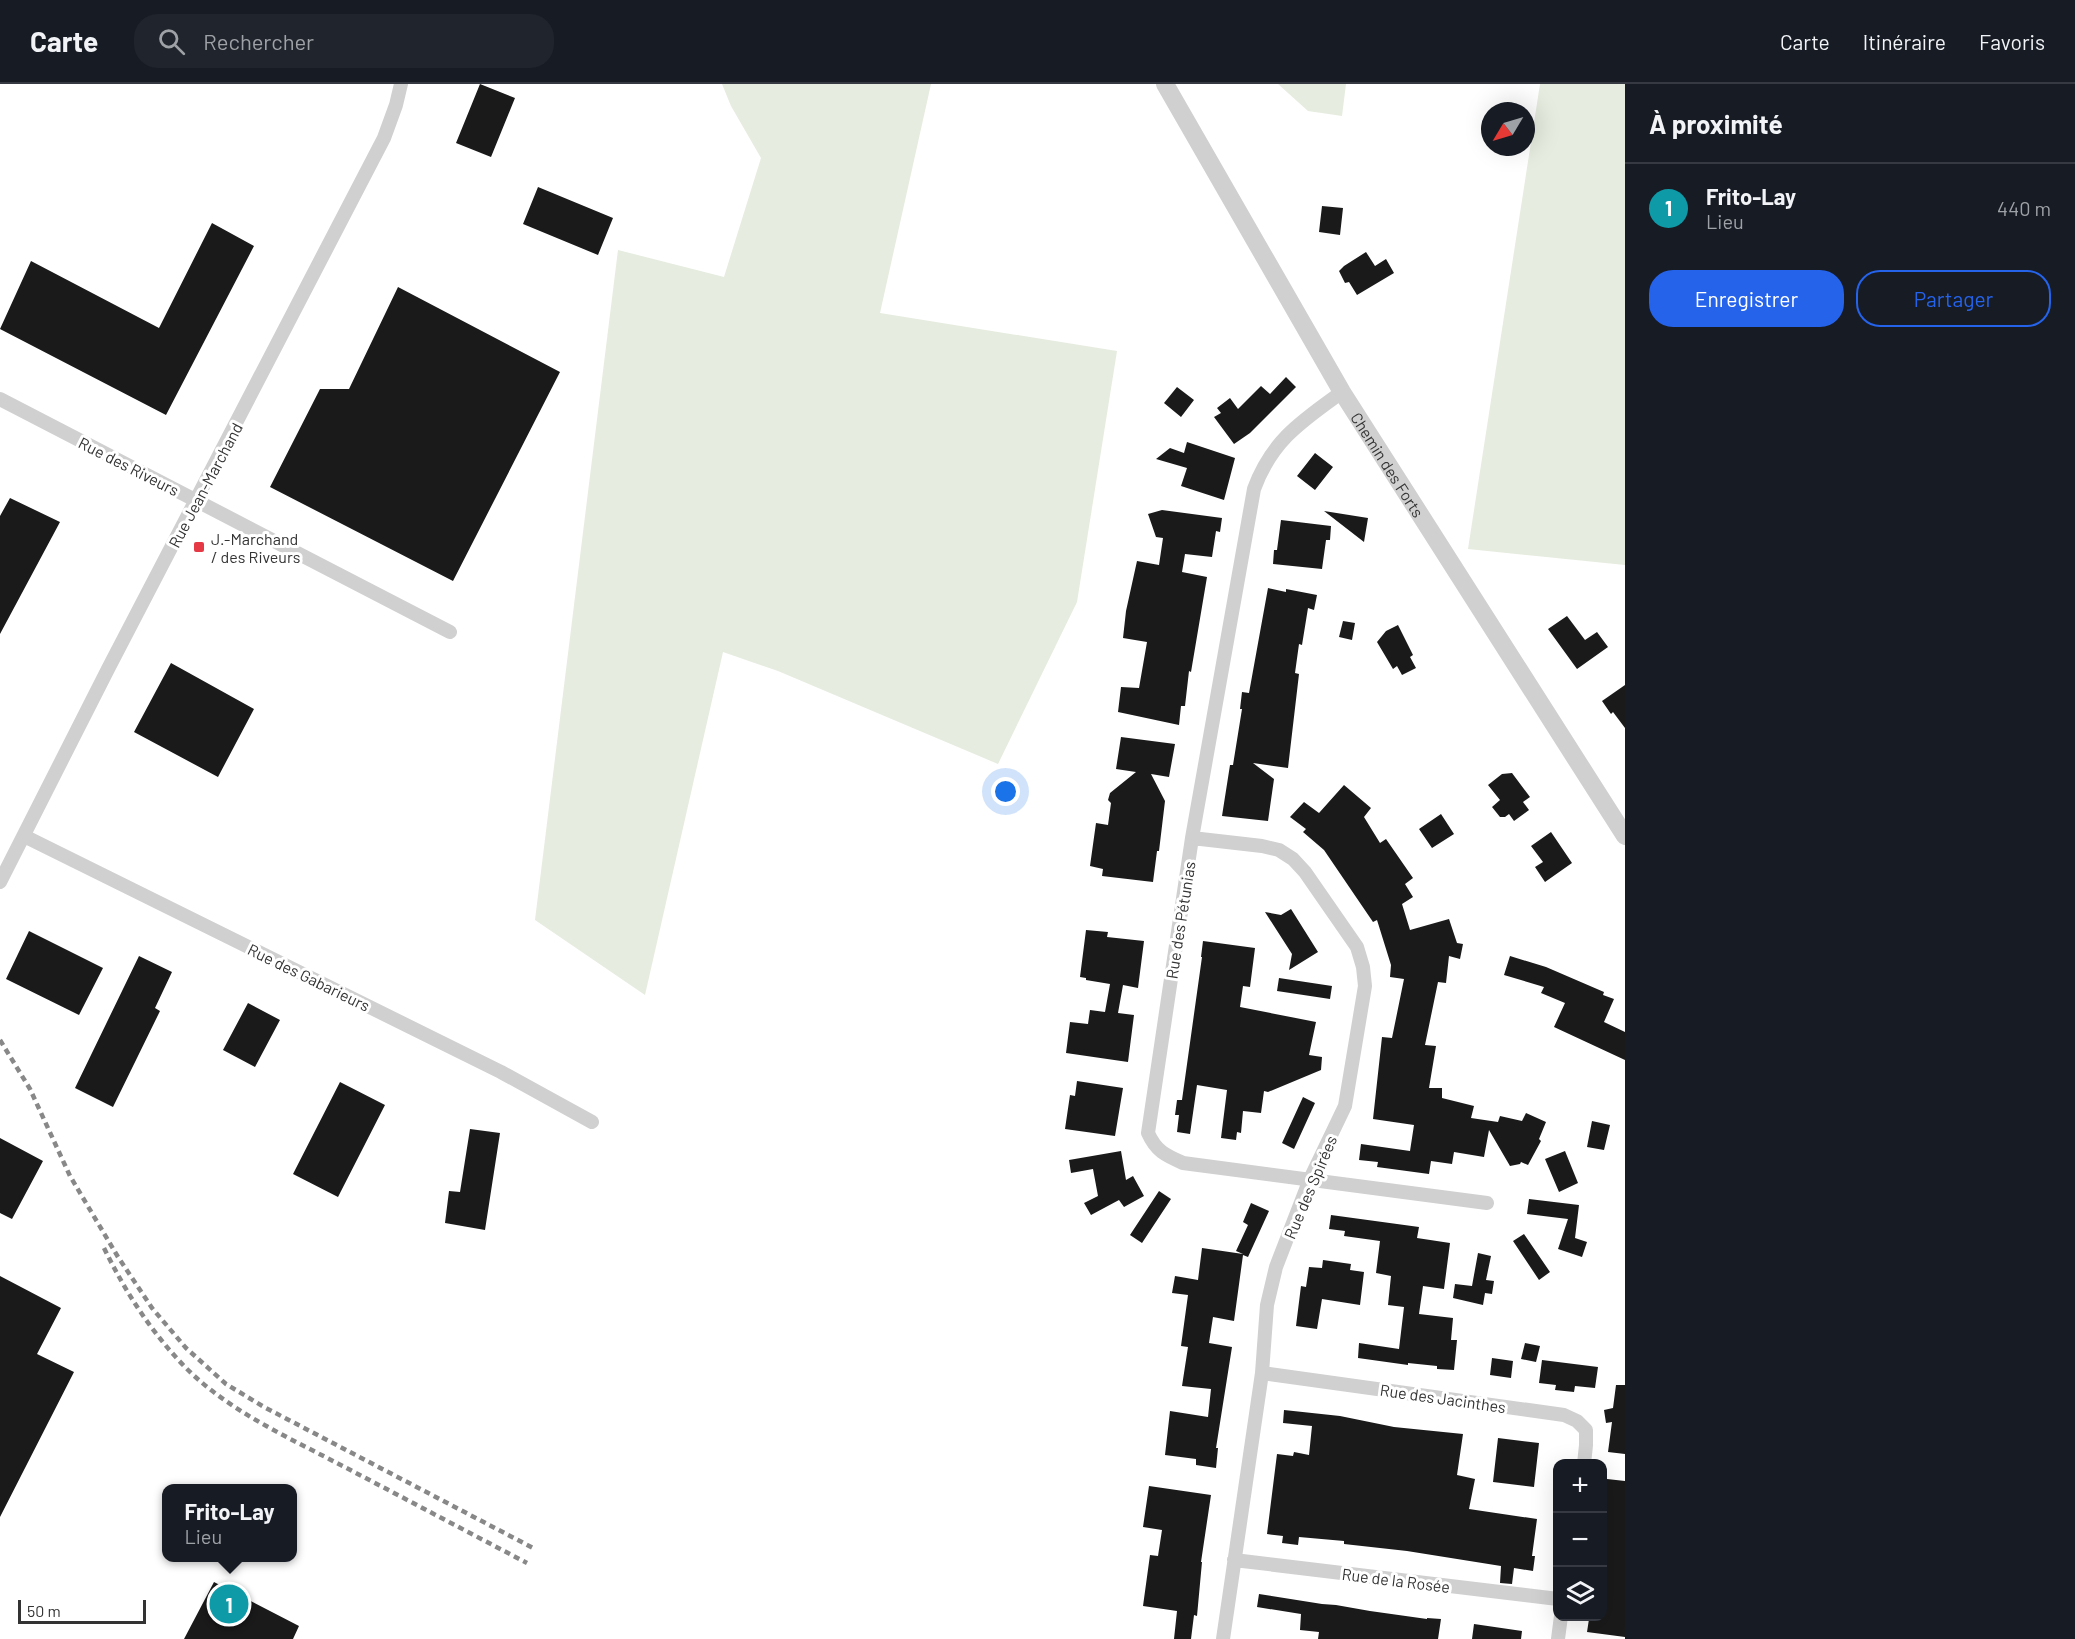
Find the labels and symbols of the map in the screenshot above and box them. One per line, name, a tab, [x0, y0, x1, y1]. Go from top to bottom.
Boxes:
north arrow	[1481, 102, 1535, 156]
street label: Chemin des Forts	[1348, 408, 1429, 520]
street label: Rue Jean-Marchand	[164, 419, 246, 551]
street label: Rue des Riveurs	[76, 433, 182, 499]
place label: J.-Marchand / des Riveurs	[211, 529, 300, 566]
marker: J.-Marchand / des Riveurs	[192, 540, 206, 554]
your location	[991, 777, 1020, 806]
street label: Rue des Pétunias	[1161, 860, 1199, 980]
street label: Rue des Gabarieurs	[245, 939, 373, 1015]
street label: Rue des Spirées	[1280, 1132, 1340, 1242]
street label: Rue des Jacinthes	[1379, 1380, 1507, 1416]
street label: Rue de la Rosée	[1341, 1564, 1451, 1596]
pin: 1	[210, 1582, 248, 1627]
scale bar	[18, 1597, 146, 1624]

